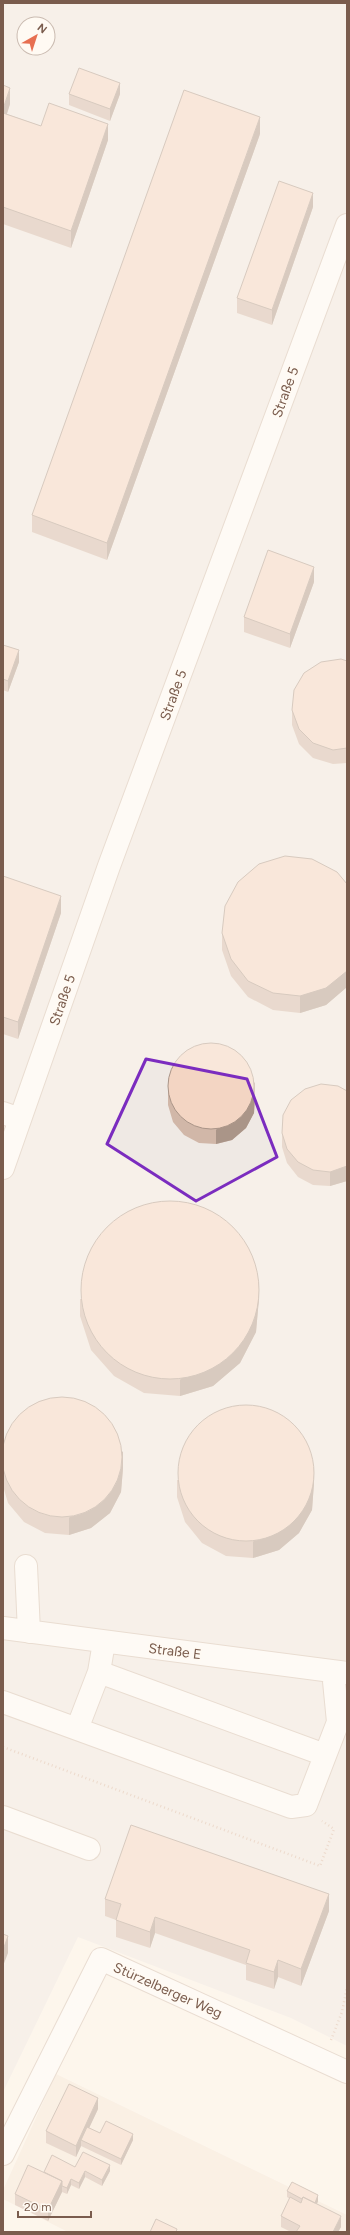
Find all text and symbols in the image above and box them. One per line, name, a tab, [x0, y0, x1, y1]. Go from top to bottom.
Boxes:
north arrow	[16, 16, 56, 56]
text: N	[35, 21, 49, 36]
street label: Straße 5	[268, 364, 302, 420]
street label: Straße 5	[156, 667, 190, 723]
street label: Straße 5	[46, 972, 79, 1028]
street label: Straße E	[148, 1640, 202, 1663]
street label: Stürzelberger Weg	[111, 1959, 225, 2022]
scale bar	[18, 2193, 91, 2219]
text: 20 m	[24, 2200, 52, 2214]

